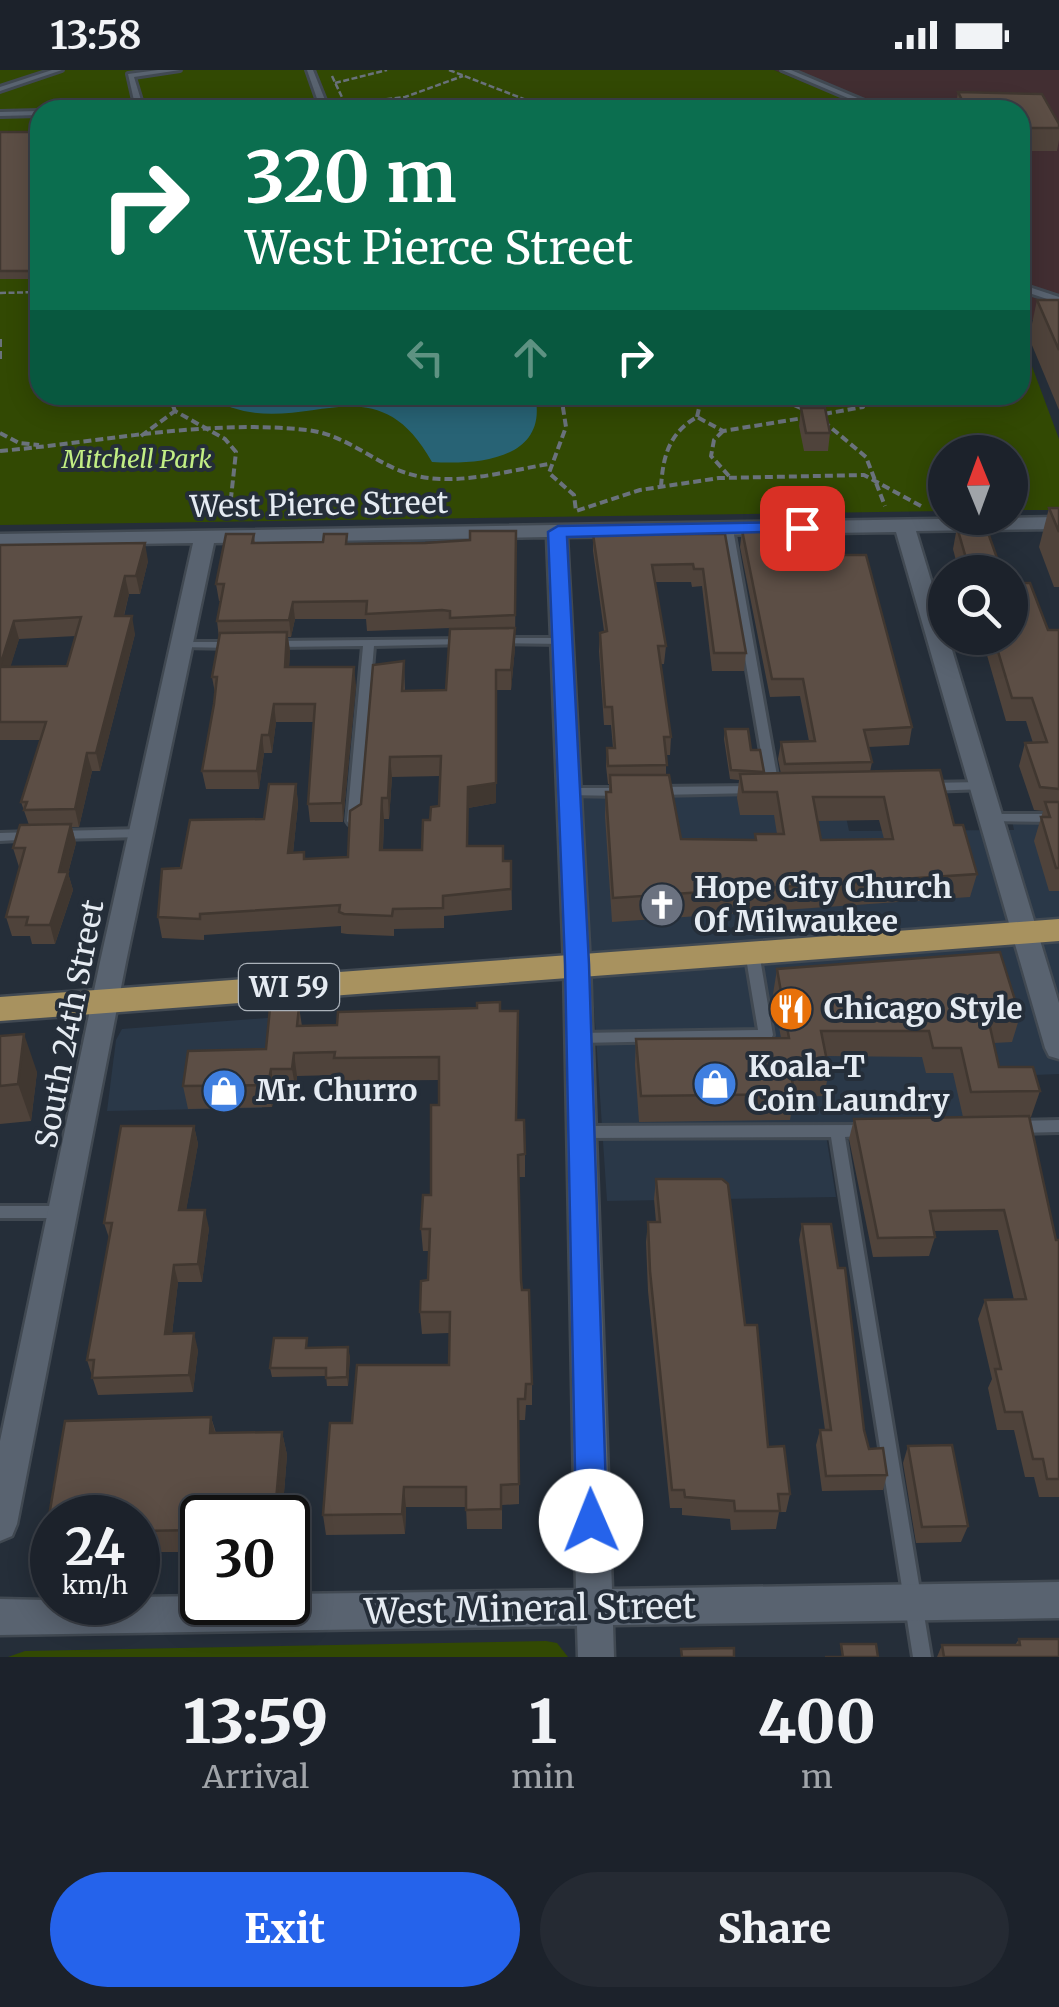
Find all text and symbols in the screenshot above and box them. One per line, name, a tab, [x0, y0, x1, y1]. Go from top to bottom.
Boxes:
text: 13:58	[50, 12, 142, 59]
text: 320 m	[245, 133, 457, 221]
icon: right	[80, 140, 210, 270]
text: West Pierce Street	[245, 220, 633, 276]
icon: left	[398, 330, 453, 385]
icon: ahead	[503, 330, 558, 385]
icon: right	[608, 330, 663, 385]
north arrow	[928, 435, 1028, 535]
map controls	[928, 435, 1028, 655]
park label: Mitchell Park	[61, 443, 212, 475]
street label: West Pierce Street	[188, 483, 449, 525]
pin	[760, 486, 845, 571]
icon: arrive	[775, 501, 830, 556]
button: search	[928, 555, 1028, 655]
place label: Hope City Church Of Milwaukee	[694, 868, 952, 940]
church icon: Hope City Church Of Milwaukee	[639, 882, 685, 928]
street label: South 24th Street	[26, 896, 112, 1151]
road number: WI 59	[239, 964, 339, 1010]
restaurant icon: Chicago Style	[768, 986, 814, 1032]
place label: Chicago Style	[824, 989, 1022, 1027]
place label: Koala-T Coin Laundry	[748, 1047, 950, 1119]
shop icon: Koala-T Coin Laundry	[692, 1061, 738, 1107]
shop icon: Mr. Churro	[201, 1068, 247, 1114]
place label: Mr. Churro	[256, 1071, 418, 1109]
position arrow	[539, 1469, 643, 1573]
speed limit sign: 30	[180, 1495, 310, 1625]
text: 24	[65, 1516, 125, 1579]
text: km/h	[62, 1569, 128, 1601]
street label: West Mineral Street	[363, 1584, 697, 1634]
text: 13:59	[183, 1684, 328, 1759]
text: 1	[529, 1684, 557, 1759]
text: 400	[758, 1684, 876, 1759]
text: Arrival	[202, 1757, 309, 1797]
text: min	[511, 1757, 575, 1797]
text: m	[801, 1757, 833, 1797]
button: Exit	[50, 1872, 520, 1987]
button: Share	[540, 1872, 1009, 1987]

